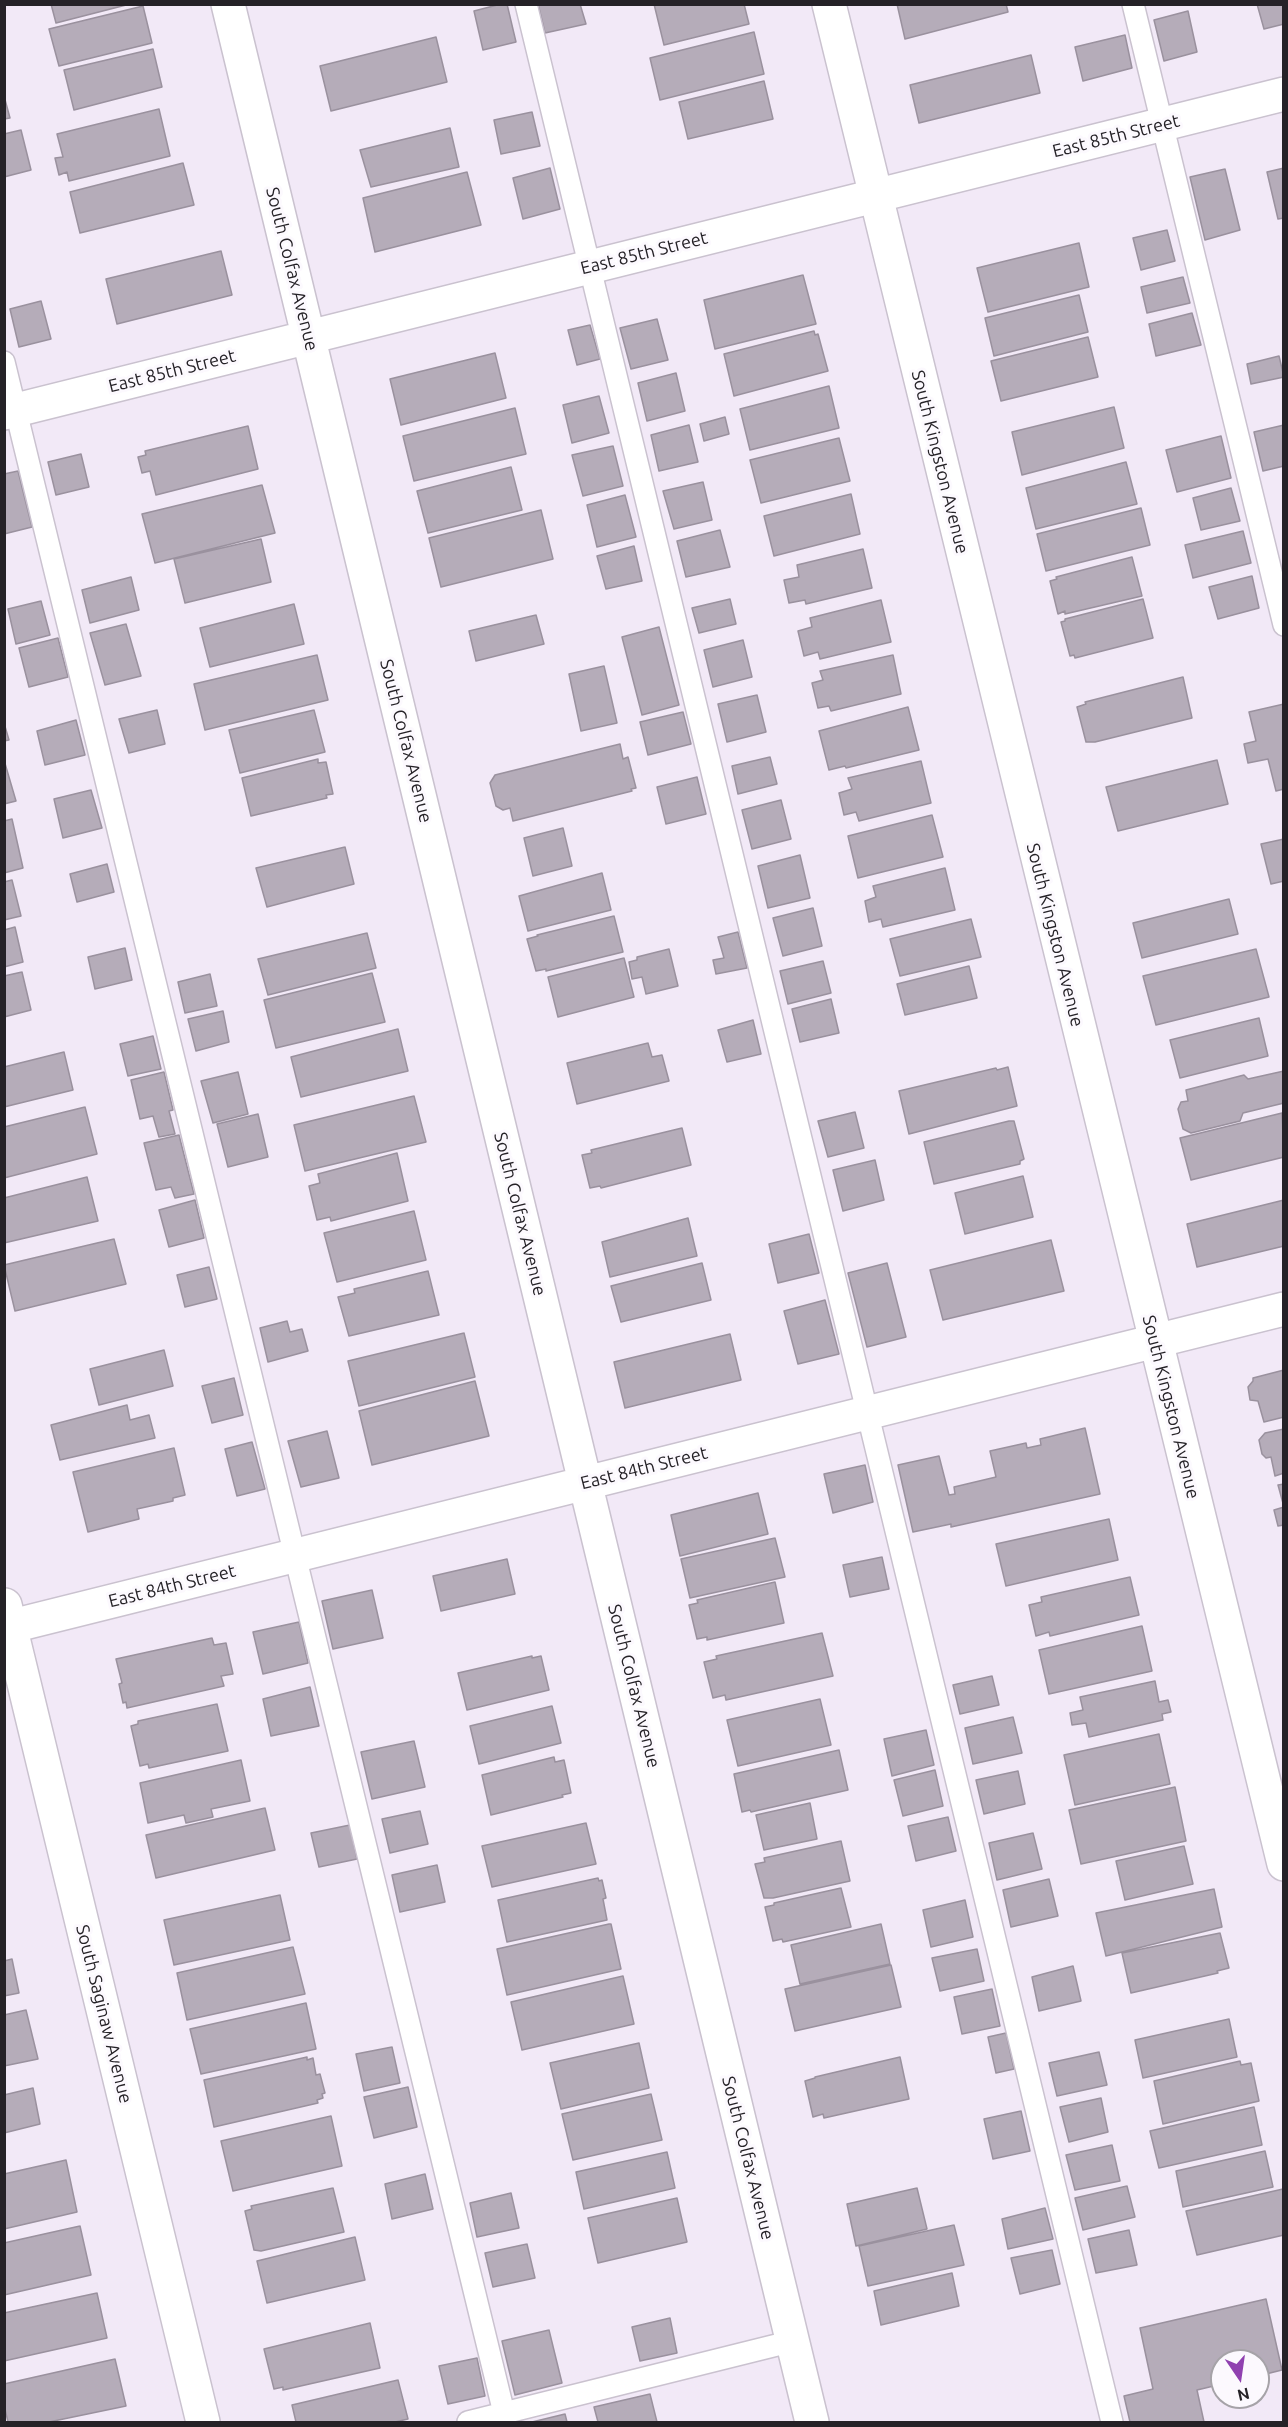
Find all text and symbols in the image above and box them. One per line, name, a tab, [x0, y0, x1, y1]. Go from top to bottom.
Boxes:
street label: East 85th Street	[1050, 110, 1182, 162]
street label: South Colfax Avenue	[261, 185, 323, 353]
street label: East 85th Street	[578, 227, 710, 279]
street label: East 85th Street	[106, 345, 238, 397]
street label: South Kingston Avenue	[907, 368, 973, 556]
street label: South Colfax Avenue	[375, 657, 437, 825]
street label: South Kingston Avenue	[1022, 841, 1088, 1029]
street label: South Colfax Avenue	[489, 1130, 551, 1298]
street label: South Kingston Avenue	[1138, 1313, 1204, 1501]
street label: East 84th Street	[578, 1442, 710, 1494]
street label: East 84th Street	[106, 1560, 238, 1612]
street label: South Colfax Avenue	[603, 1602, 665, 1770]
street label: South Saginaw Avenue	[71, 1922, 137, 2106]
street label: South Colfax Avenue	[717, 2074, 779, 2242]
north arrow	[1210, 2349, 1270, 2409]
text: N	[1236, 2384, 1251, 2405]

